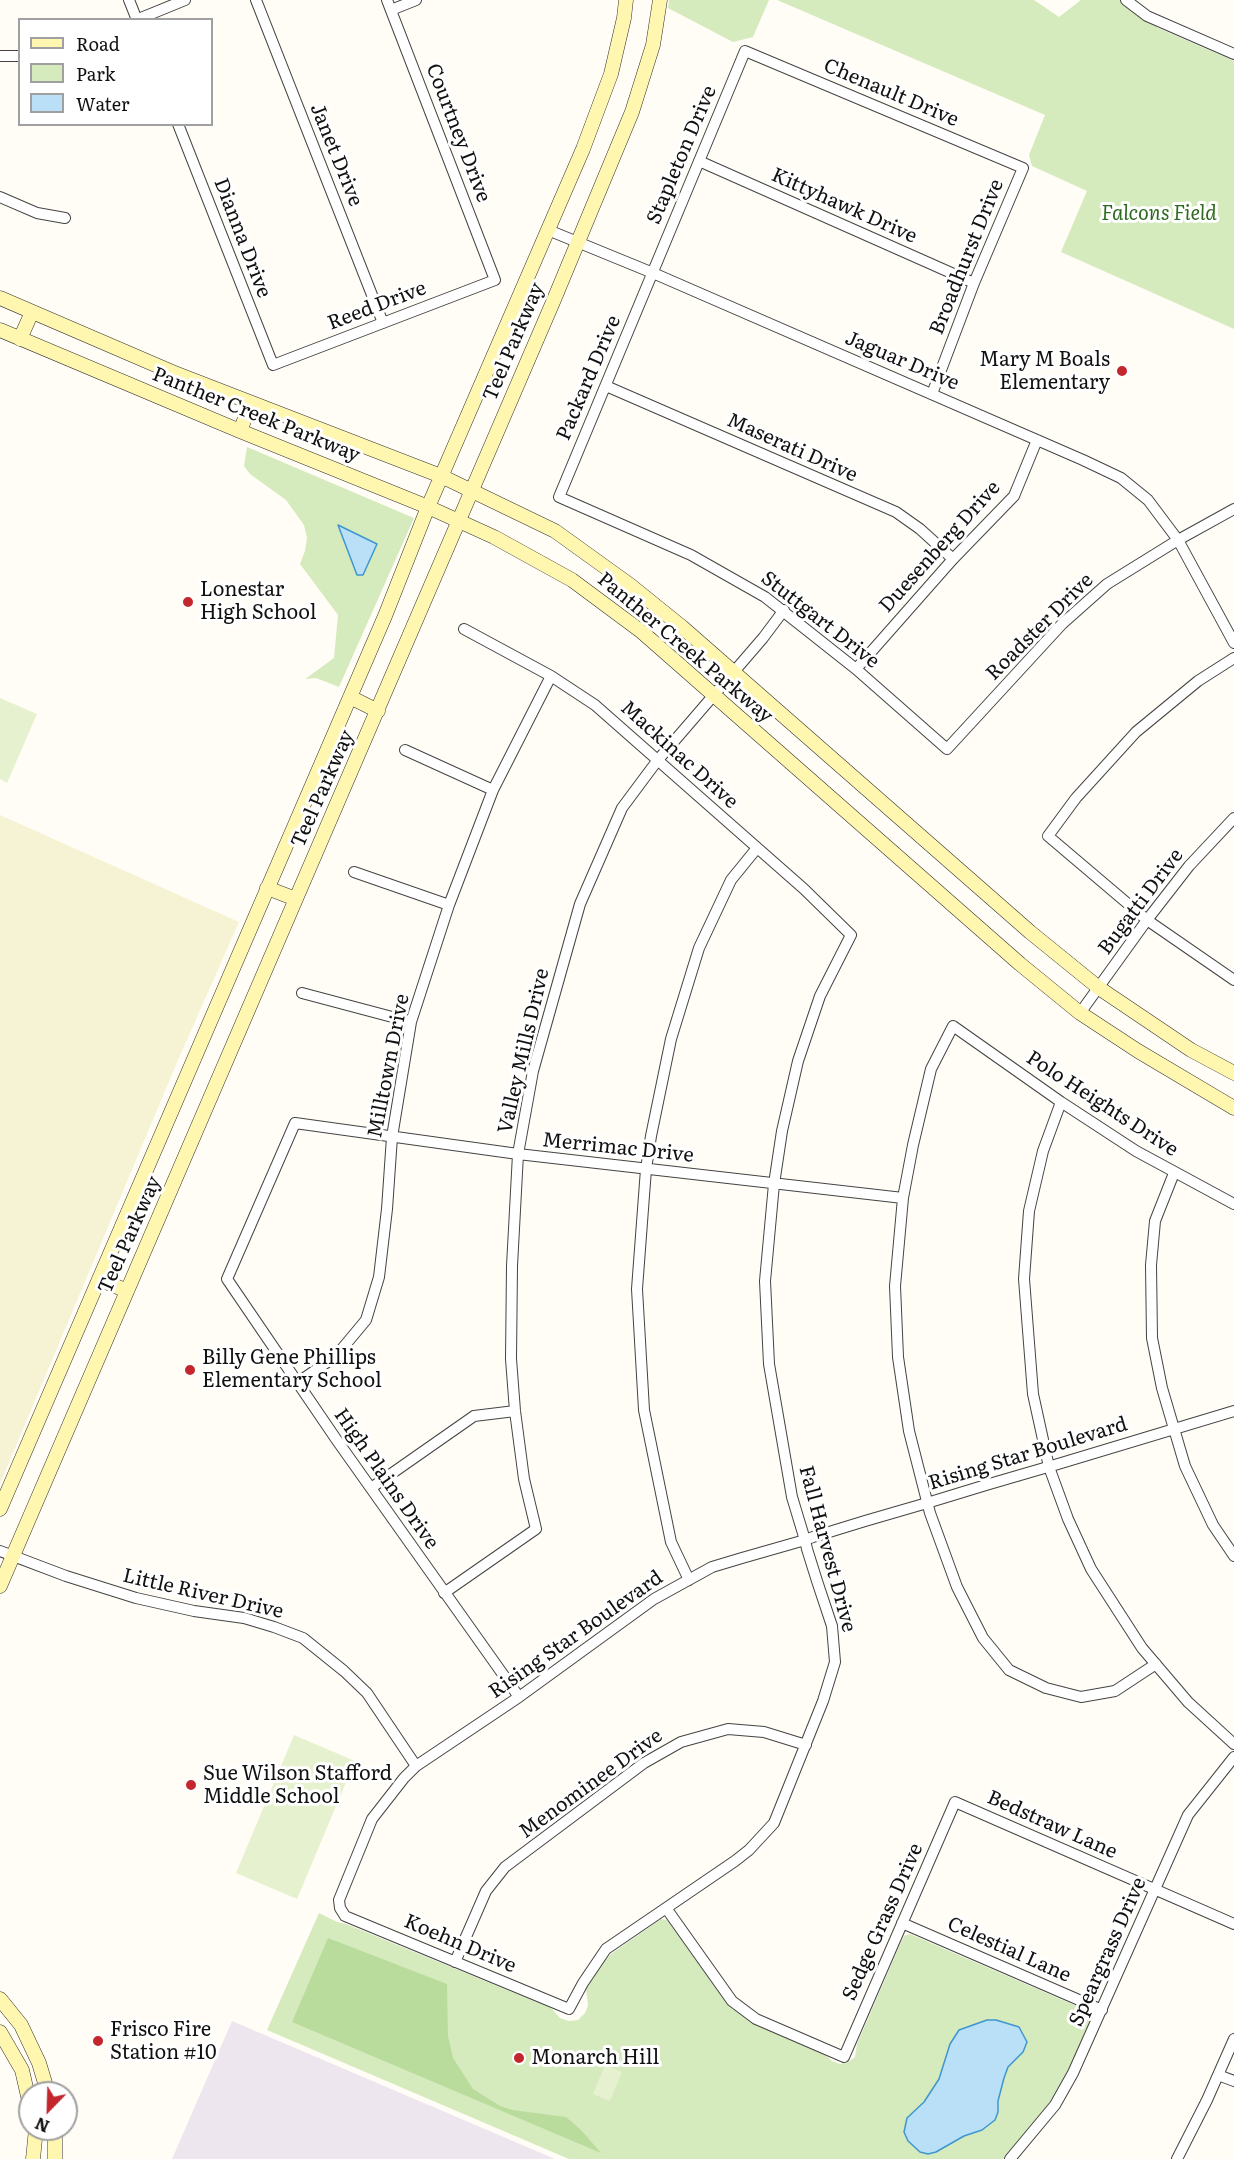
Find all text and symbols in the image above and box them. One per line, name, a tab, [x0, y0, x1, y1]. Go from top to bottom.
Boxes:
legend	[18, 18, 213, 126]
text: Road	[76, 30, 120, 57]
street label: Chenault Drive	[820, 54, 962, 132]
text: Park	[76, 60, 115, 87]
street label: Courtney Drive	[421, 60, 495, 206]
street label: Stapleton Drive	[642, 82, 722, 228]
text: Water	[76, 90, 129, 117]
street label: Janet Drive	[305, 100, 367, 210]
street label: Kittyhawk Drive	[767, 163, 921, 249]
street label: Dianna Drive	[208, 175, 276, 301]
street label: Broadhurst Drive	[925, 176, 1009, 338]
park label: Falcons Field	[1101, 202, 1217, 226]
street label: Reed Drive	[324, 276, 430, 336]
street label: Teel Parkway	[478, 279, 550, 405]
street label: Packard Drive	[552, 312, 626, 444]
street label: Jaguar Drive	[841, 326, 963, 396]
place label: Mary M Boals Elementary	[979, 348, 1110, 395]
street label: Panther Creek Parkway	[149, 362, 363, 468]
marker: Mary M Boals Elementary	[1115, 364, 1129, 378]
street label: Maserati Drive	[723, 408, 861, 488]
street label: Duesenberg Drive	[874, 476, 1006, 618]
street label: Stuttgart Drive	[756, 566, 884, 674]
street label: Panther Creek Parkway	[592, 568, 778, 728]
street label: Roadster Drive	[981, 568, 1099, 686]
place label: Lonestar High School	[200, 578, 316, 625]
marker: Lonestar High School	[181, 595, 195, 609]
street label: Mackinac Drive	[615, 696, 743, 814]
street label: Teel Parkway	[286, 726, 360, 852]
street label: Bugatti Drive	[1093, 844, 1189, 960]
street label: Valley Mills Drive	[493, 966, 555, 1136]
street label: Milltown Drive	[363, 992, 415, 1140]
street label: Polo Heights Drive	[1022, 1046, 1182, 1162]
street label: Merrimac Drive	[541, 1128, 695, 1168]
street label: Teel Parkway	[93, 1172, 167, 1298]
place label: Billy Gene Phillips Elementary School	[202, 1346, 382, 1393]
marker: Billy Gene Phillips Elementary School	[183, 1363, 197, 1377]
street label: High Plains Drive	[328, 1404, 444, 1554]
street label: Rising Star Boulevard	[926, 1412, 1130, 1496]
street label: Fall Harvest Drive	[793, 1463, 861, 1635]
street label: Little River Drive	[120, 1564, 286, 1624]
street label: Rising Star Boulevard	[484, 1566, 668, 1704]
street label: Menominee Drive	[515, 1724, 667, 1844]
place label: Sue Wilson Stafford Middle School	[203, 1762, 392, 1809]
marker: Sue Wilson Stafford Middle School	[184, 1778, 198, 1792]
street label: Bedstraw Lane	[983, 1786, 1121, 1864]
street label: Sedge Grass Drive	[838, 1840, 928, 2004]
street label: Speargrass Drive	[1064, 1874, 1152, 2030]
street label: Koehn Drive	[400, 1910, 520, 1978]
street label: Celestial Lane	[944, 1912, 1074, 1988]
place label: Frisco Fire Station #10	[110, 2018, 216, 2065]
marker: Frisco Fire Station #10	[91, 2034, 105, 2048]
place label: Monarch Hill	[531, 2046, 659, 2070]
marker: Monarch Hill	[512, 2051, 526, 2065]
north arrow	[18, 2081, 78, 2141]
text: N	[31, 2112, 53, 2139]

